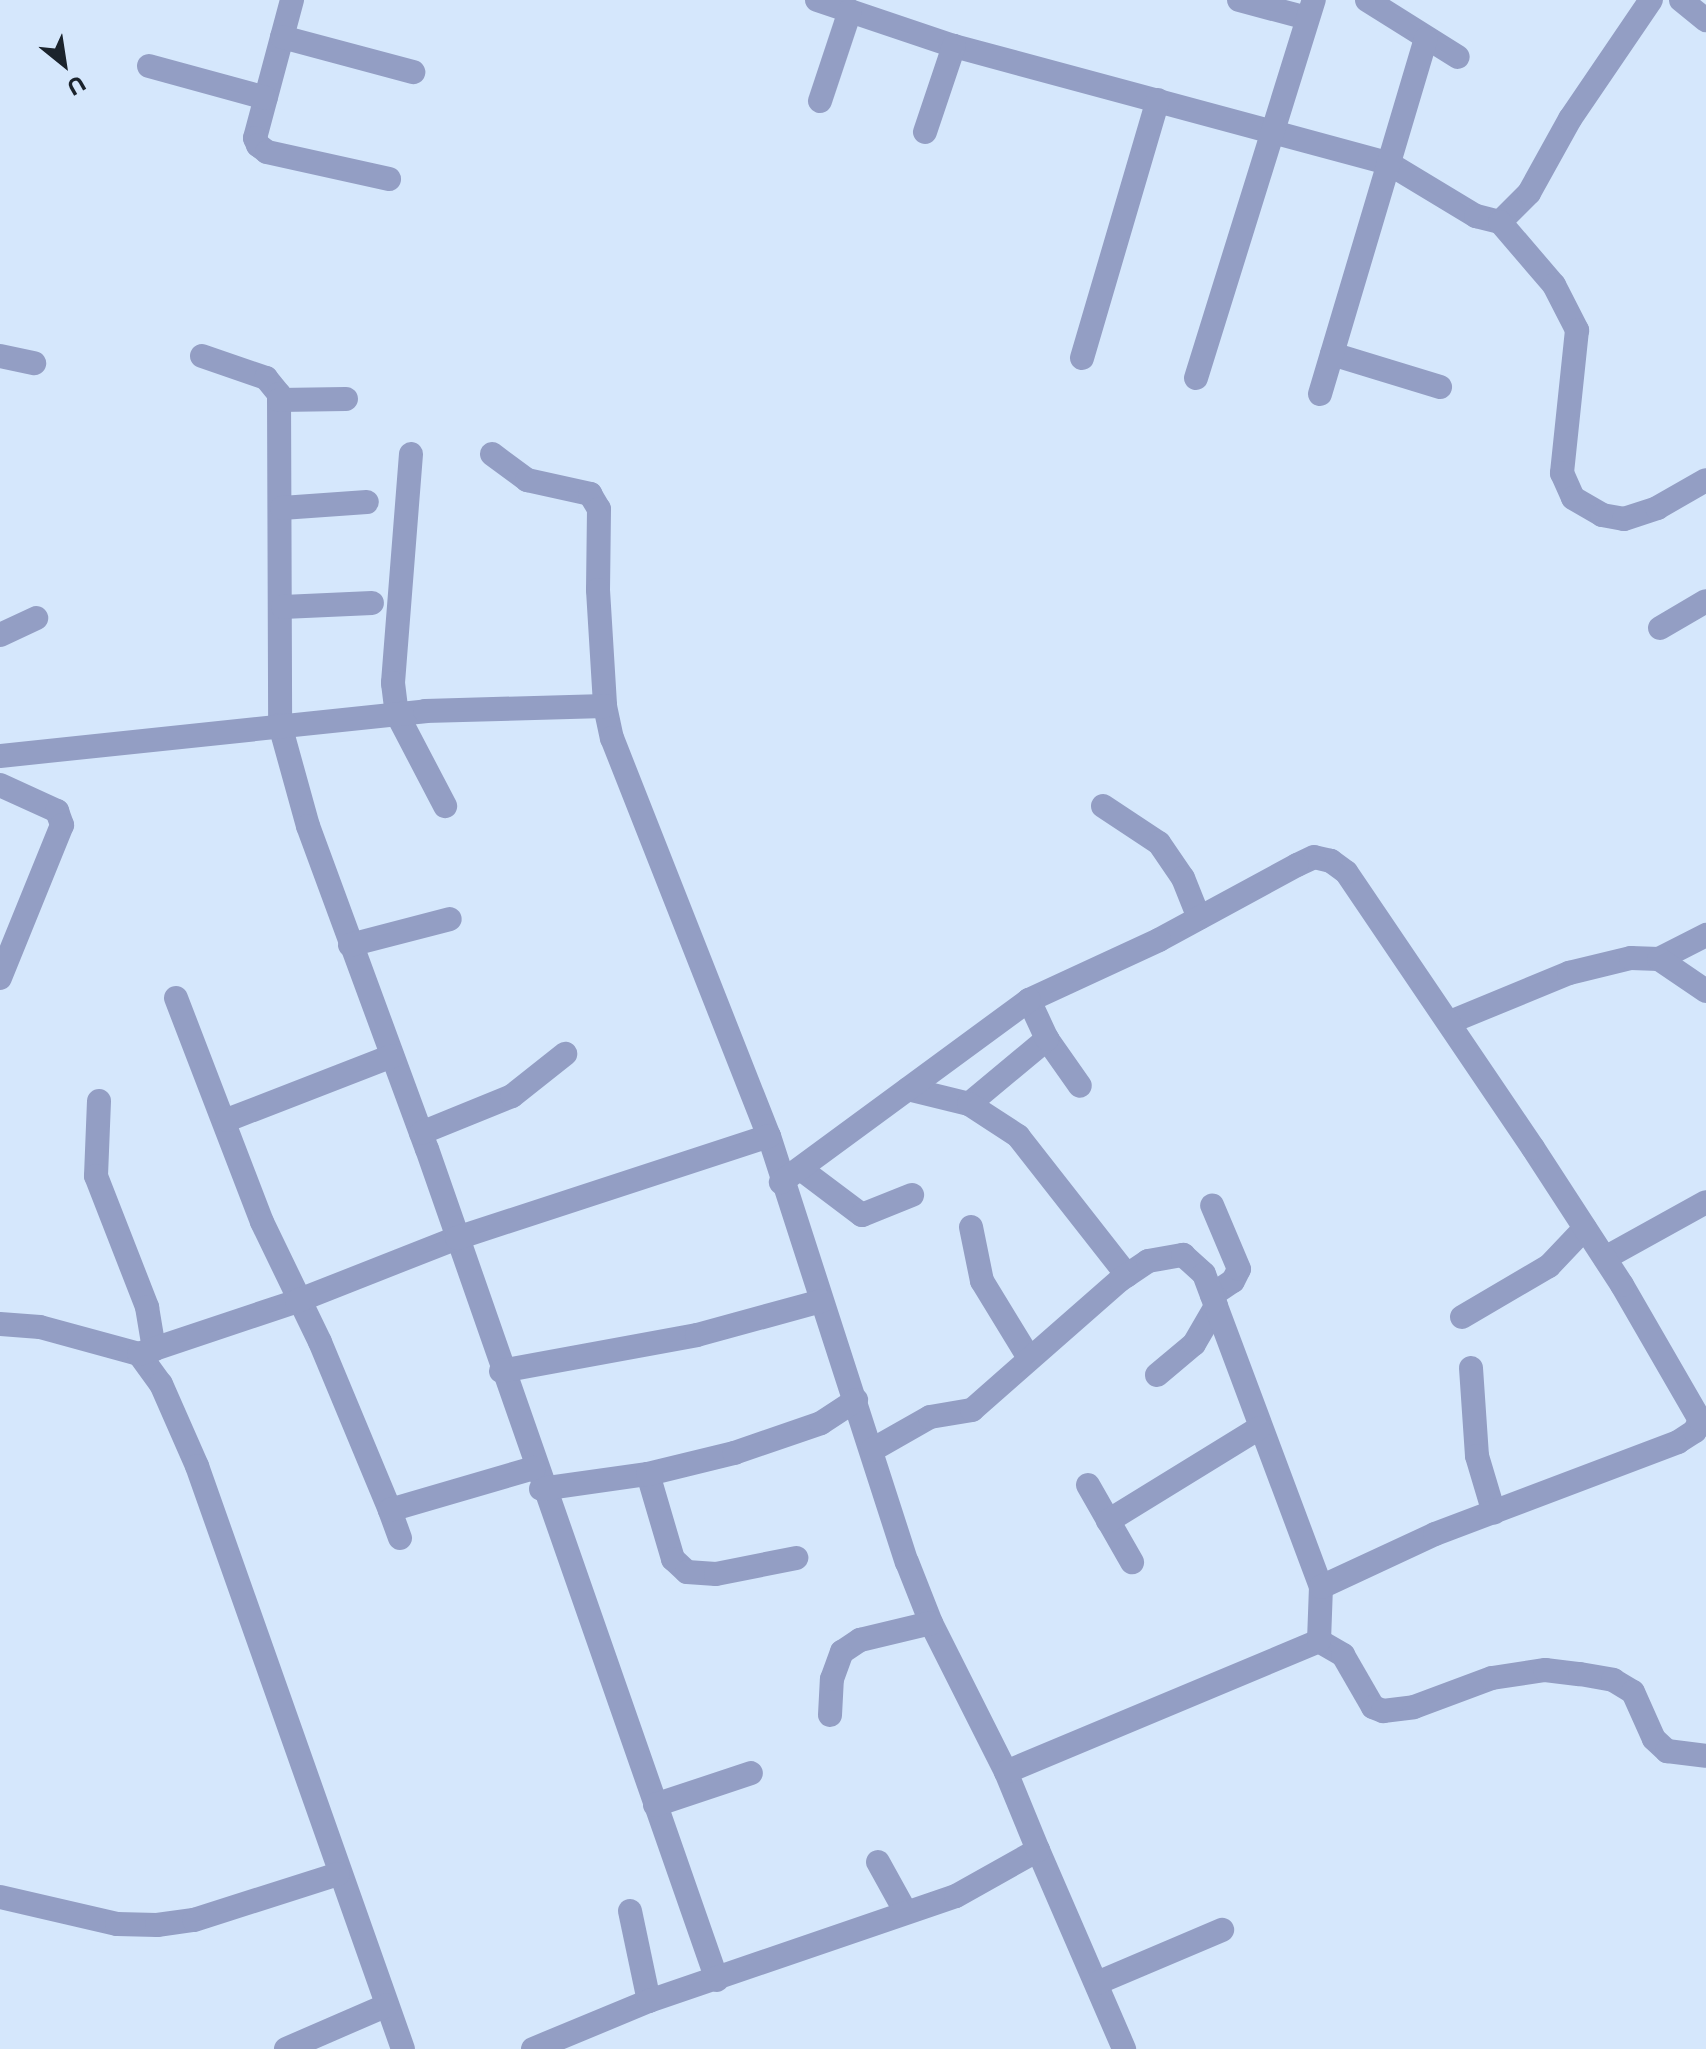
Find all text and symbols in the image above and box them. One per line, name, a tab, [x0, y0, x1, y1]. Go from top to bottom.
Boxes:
north arrow	[24, 24, 104, 104]
text: U	[62, 69, 91, 101]

